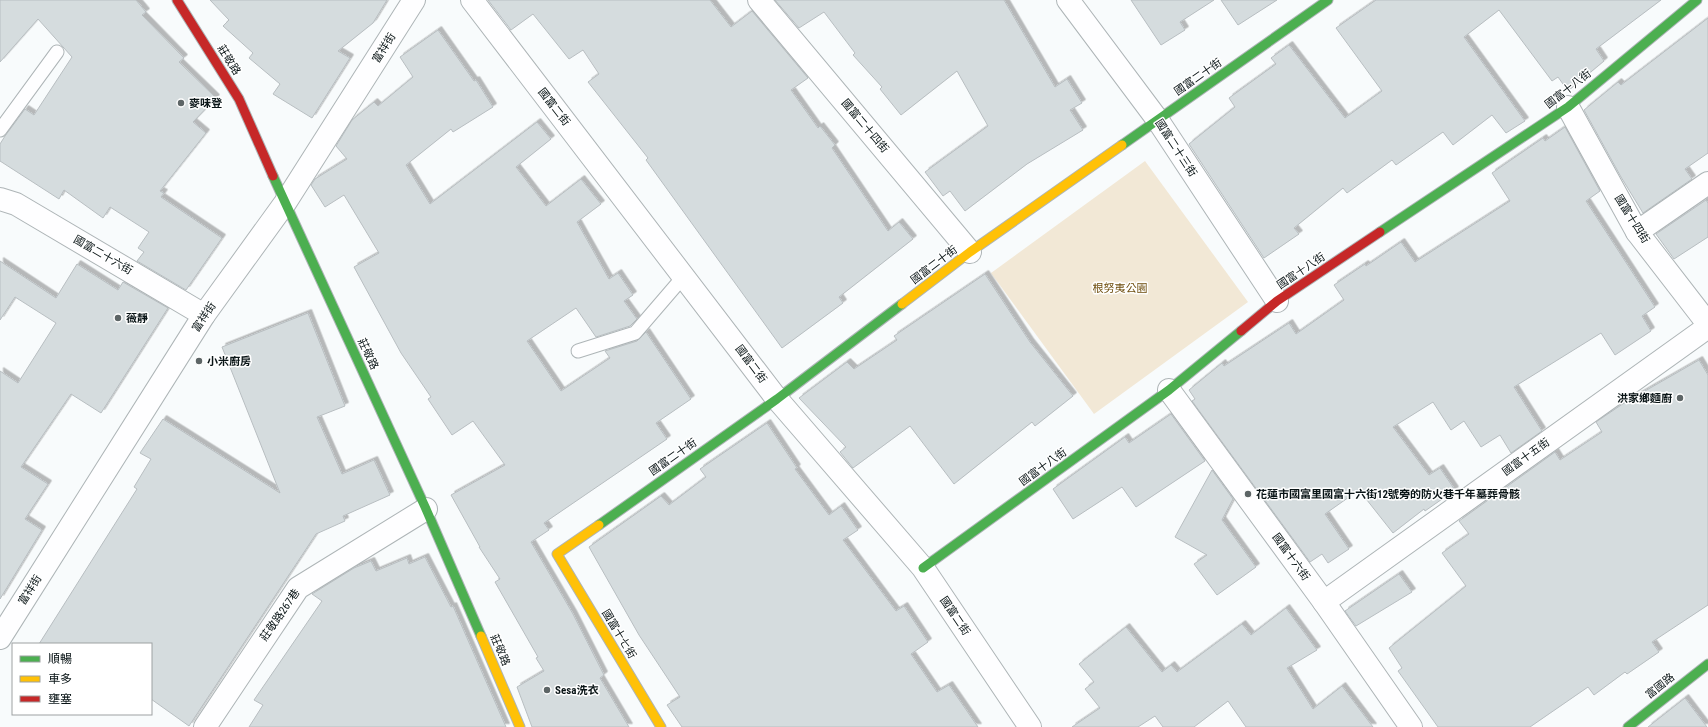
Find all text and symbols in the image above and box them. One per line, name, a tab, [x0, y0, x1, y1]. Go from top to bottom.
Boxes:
street label: 富祥街	[370, 31, 398, 65]
street label: 莊敬路	[215, 43, 243, 77]
street label: 國富二十街	[1172, 56, 1224, 98]
street label: 國富十八街	[1542, 67, 1594, 111]
street label: 國富二街	[535, 86, 573, 128]
place label: 麥味登	[189, 97, 223, 110]
street label: 國富二十四街	[839, 97, 891, 155]
marker: 麥味登	[176, 98, 186, 108]
street label: 國富二十三街	[1153, 117, 1199, 179]
street label: 國富十四街	[1612, 192, 1652, 246]
street label: 國富二十六街	[71, 233, 135, 277]
street label: 國富二十街	[908, 243, 960, 287]
street label: 國富十八街	[1275, 250, 1327, 292]
park label: 根努夷公園	[1093, 282, 1148, 295]
street label: 富祥街	[189, 300, 219, 334]
place label: 薇靜	[126, 312, 148, 325]
marker: 薇靜	[113, 313, 123, 323]
street label: 莊敬路	[355, 336, 381, 372]
street label: 國富二街	[733, 343, 769, 385]
place label: 小米廚房	[207, 355, 251, 368]
marker: 小米廚房	[194, 356, 204, 366]
place label: 洪家鄉麵廚	[1617, 392, 1672, 405]
marker: 洪家鄉麵廚	[1675, 393, 1685, 403]
street label: 國富二十街	[647, 436, 699, 478]
street label: 國富十五街	[1500, 436, 1552, 478]
street label: 國富十八街	[1017, 446, 1069, 488]
place label: 花蓮市國富里國富十六街12號旁的防火巷千年墓葬骨骸	[1256, 488, 1520, 501]
marker: 花蓮市國富里國富十六街12號旁的防火巷千年墓葬骨骸	[1243, 489, 1253, 499]
street label: 國富十六街	[1270, 531, 1312, 583]
street label: 富祥街	[16, 573, 44, 607]
street label: 莊敬路267巷	[257, 587, 303, 643]
street label: 國富二街	[937, 594, 973, 638]
street label: 國富十七街	[599, 607, 639, 661]
street label: 莊敬路	[488, 632, 512, 668]
legend	[12, 643, 152, 715]
text: 順暢	[48, 652, 72, 666]
street label: 富國路	[1643, 671, 1677, 701]
text: 車多	[48, 672, 72, 686]
place label: Sesa洗衣	[555, 684, 599, 697]
marker: Sesa洗衣	[542, 685, 552, 695]
text: 壅塞	[48, 692, 72, 706]

